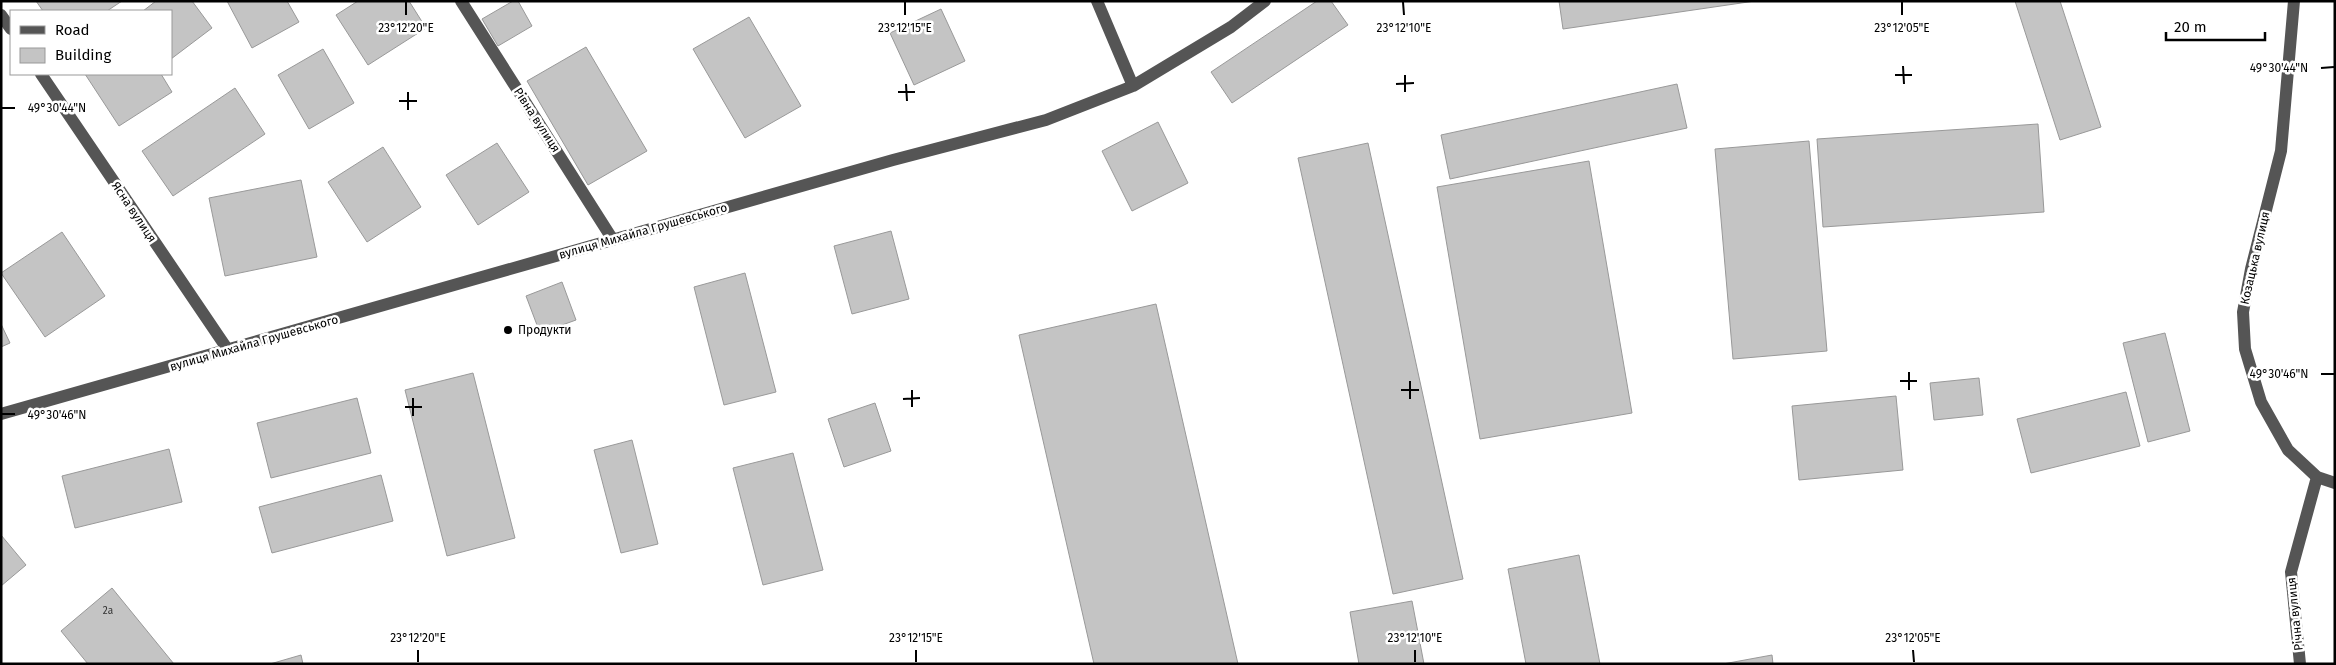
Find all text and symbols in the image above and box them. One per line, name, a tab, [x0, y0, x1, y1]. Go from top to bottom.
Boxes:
legend	[10, 10, 172, 75]
scale bar	[2166, 10, 2265, 42]
text: 20 m	[2174, 18, 2207, 36]
text: Road	[55, 21, 90, 39]
text: 23°12'20"E	[378, 21, 434, 35]
text: 23°12'15"E	[878, 21, 932, 35]
text: 23°12'10"E	[1377, 21, 1431, 35]
text: 23°12'05"E	[1874, 21, 1930, 35]
text: Building	[55, 46, 111, 64]
text: 49°30'44"N	[2250, 61, 2308, 75]
street label: Рівна вулиця	[511, 85, 563, 155]
text: 49°30'44"N	[28, 101, 86, 115]
street label: Ясна вулиця	[109, 179, 159, 245]
street label: вулиця Михайла Грушевського	[557, 200, 729, 262]
street label: Козацька вулиця	[2237, 210, 2273, 306]
street label: вулиця Михайла Грушевського	[168, 312, 340, 374]
place label: Продукти	[518, 323, 572, 337]
marker: Продукти	[502, 324, 514, 336]
text: 49°30'46"N	[2250, 367, 2308, 381]
text: 49°30'46"N	[28, 408, 86, 422]
street label: Річна вулиця	[2284, 577, 2306, 651]
house number: 2а	[103, 605, 113, 617]
text: 23°12'20"E	[390, 631, 446, 645]
text: 23°12'15"E	[889, 631, 943, 645]
text: 23°12'10"E	[1388, 631, 1442, 645]
text: 23°12'05"E	[1885, 631, 1941, 645]

